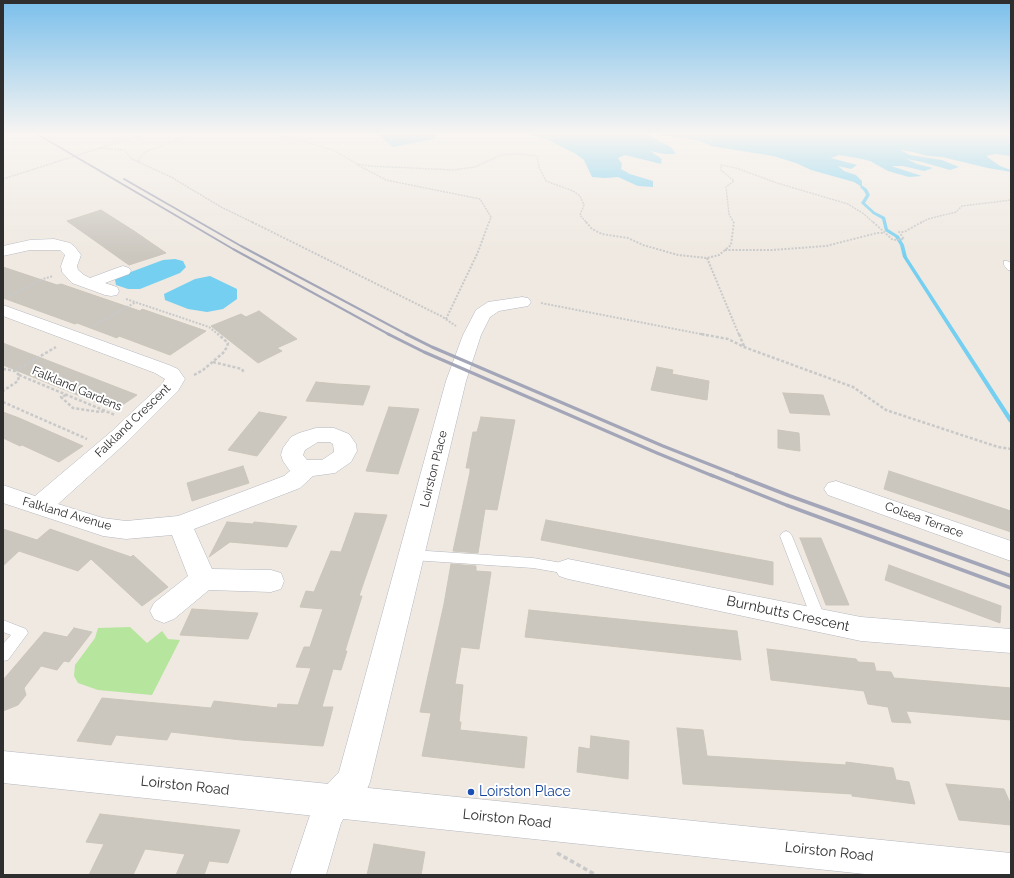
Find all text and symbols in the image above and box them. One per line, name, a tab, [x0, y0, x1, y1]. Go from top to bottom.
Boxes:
street label: Falkland Gardens	[30, 364, 124, 414]
street label: Falkland Crescent	[92, 381, 174, 461]
street label: Loirston Place	[418, 429, 450, 509]
street label: Falkland Avenue	[21, 494, 113, 534]
street label: Colsea Terrace	[883, 499, 965, 541]
street label: Burnbutts Crescent	[725, 593, 851, 635]
street label: Loirston Road	[140, 773, 230, 799]
place label: Loirston Place	[479, 784, 571, 800]
marker: Loirston Place	[466, 787, 476, 797]
street label: Loirston Road	[462, 806, 552, 832]
street label: Loirston Road	[784, 839, 874, 865]

